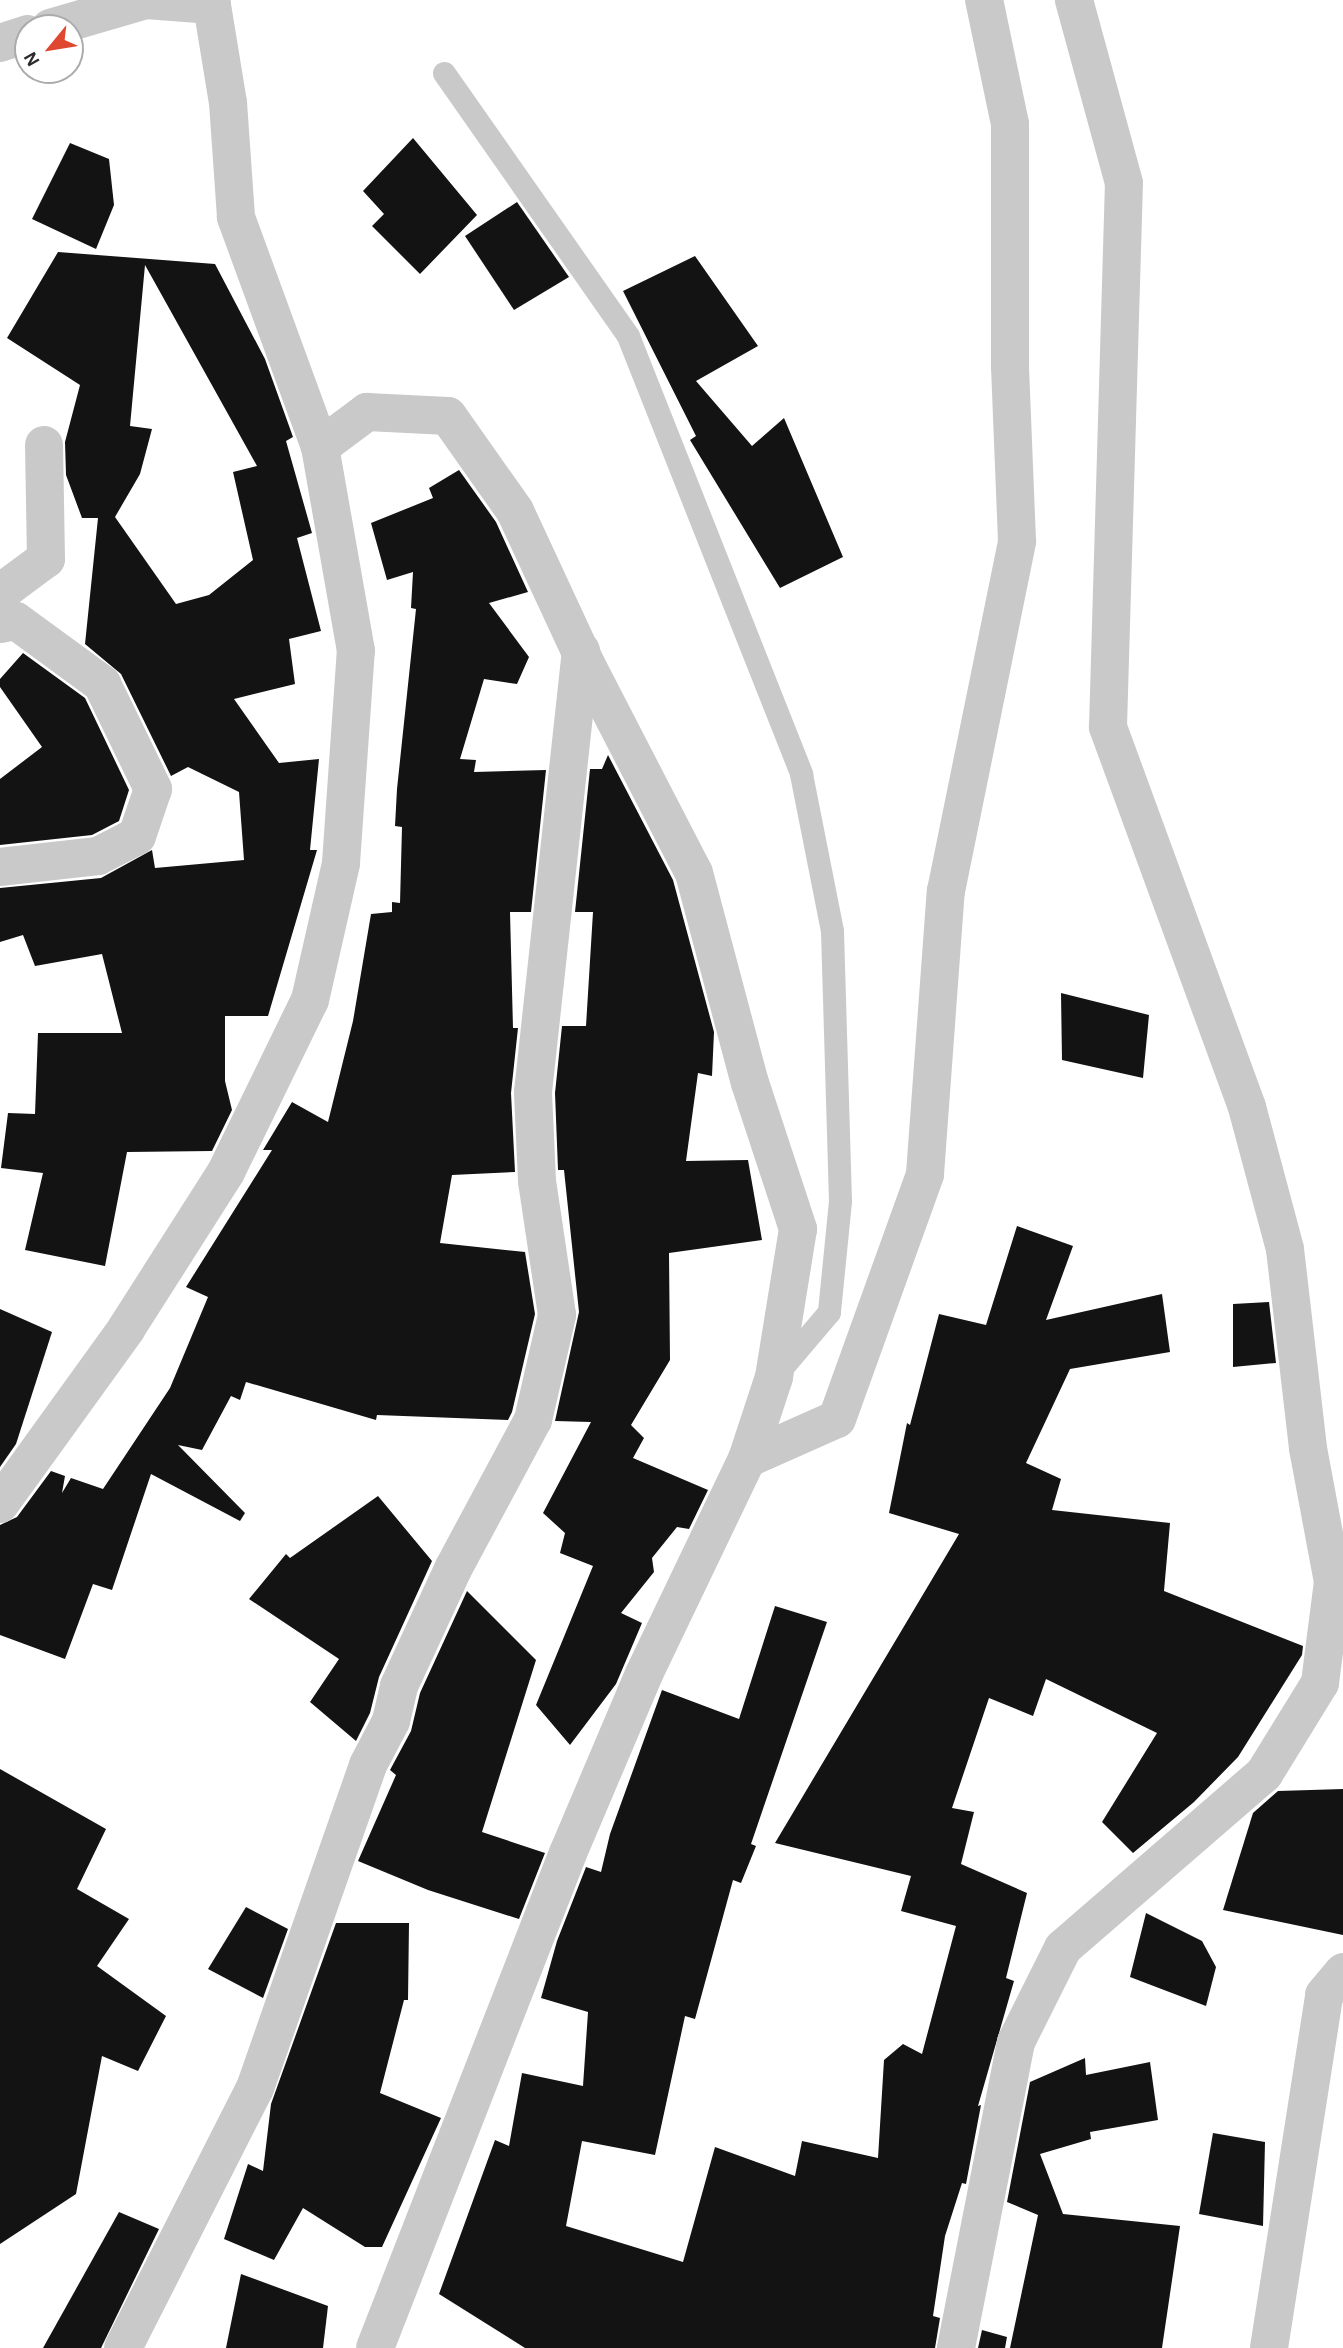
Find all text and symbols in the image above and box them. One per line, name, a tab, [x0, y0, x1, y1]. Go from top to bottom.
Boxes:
north arrow	[14, 14, 84, 84]
text: N	[21, 48, 44, 69]

